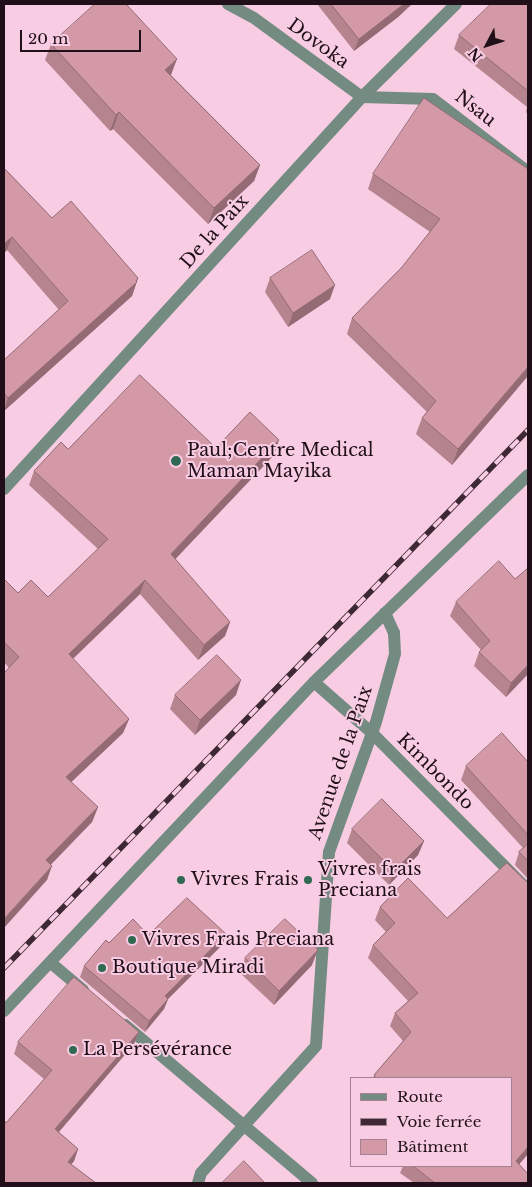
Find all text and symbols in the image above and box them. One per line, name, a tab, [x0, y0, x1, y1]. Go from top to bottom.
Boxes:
street label: Dovoka	[283, 14, 353, 74]
scale bar	[22, 20, 144, 52]
north arrow	[462, 20, 512, 70]
text: 20 m	[28, 29, 68, 48]
text: N	[464, 44, 487, 65]
street label: Nsau	[450, 86, 500, 132]
street label: De la Paix	[176, 191, 254, 273]
place label: Paul;Centre Medical Maman Mayika	[187, 440, 374, 482]
marker: Paul;Centre Medical Maman Mayika	[169, 454, 183, 468]
street label: Avenue de la Paix	[304, 683, 378, 843]
street label: Kimbondo	[392, 729, 478, 815]
place label: Vivres frais Preciana	[318, 859, 421, 902]
place label: Vivres Frais	[191, 869, 299, 891]
marker: Vivres Frais	[175, 874, 187, 886]
marker: Vivres frais Preciana	[302, 874, 314, 886]
place label: Vivres Frais Preciana	[142, 929, 334, 951]
marker: Vivres Frais Preciana	[126, 934, 138, 946]
place label: Boutique Miradi	[112, 957, 264, 979]
marker: Boutique Miradi	[96, 962, 108, 974]
place label: La Persévérance	[83, 1039, 232, 1061]
marker: La Persévérance	[67, 1044, 79, 1056]
legend	[350, 1077, 512, 1167]
text: Route	[397, 1087, 443, 1106]
text: Voie ferrée	[397, 1112, 481, 1131]
text: Bâtiment	[397, 1137, 468, 1156]

